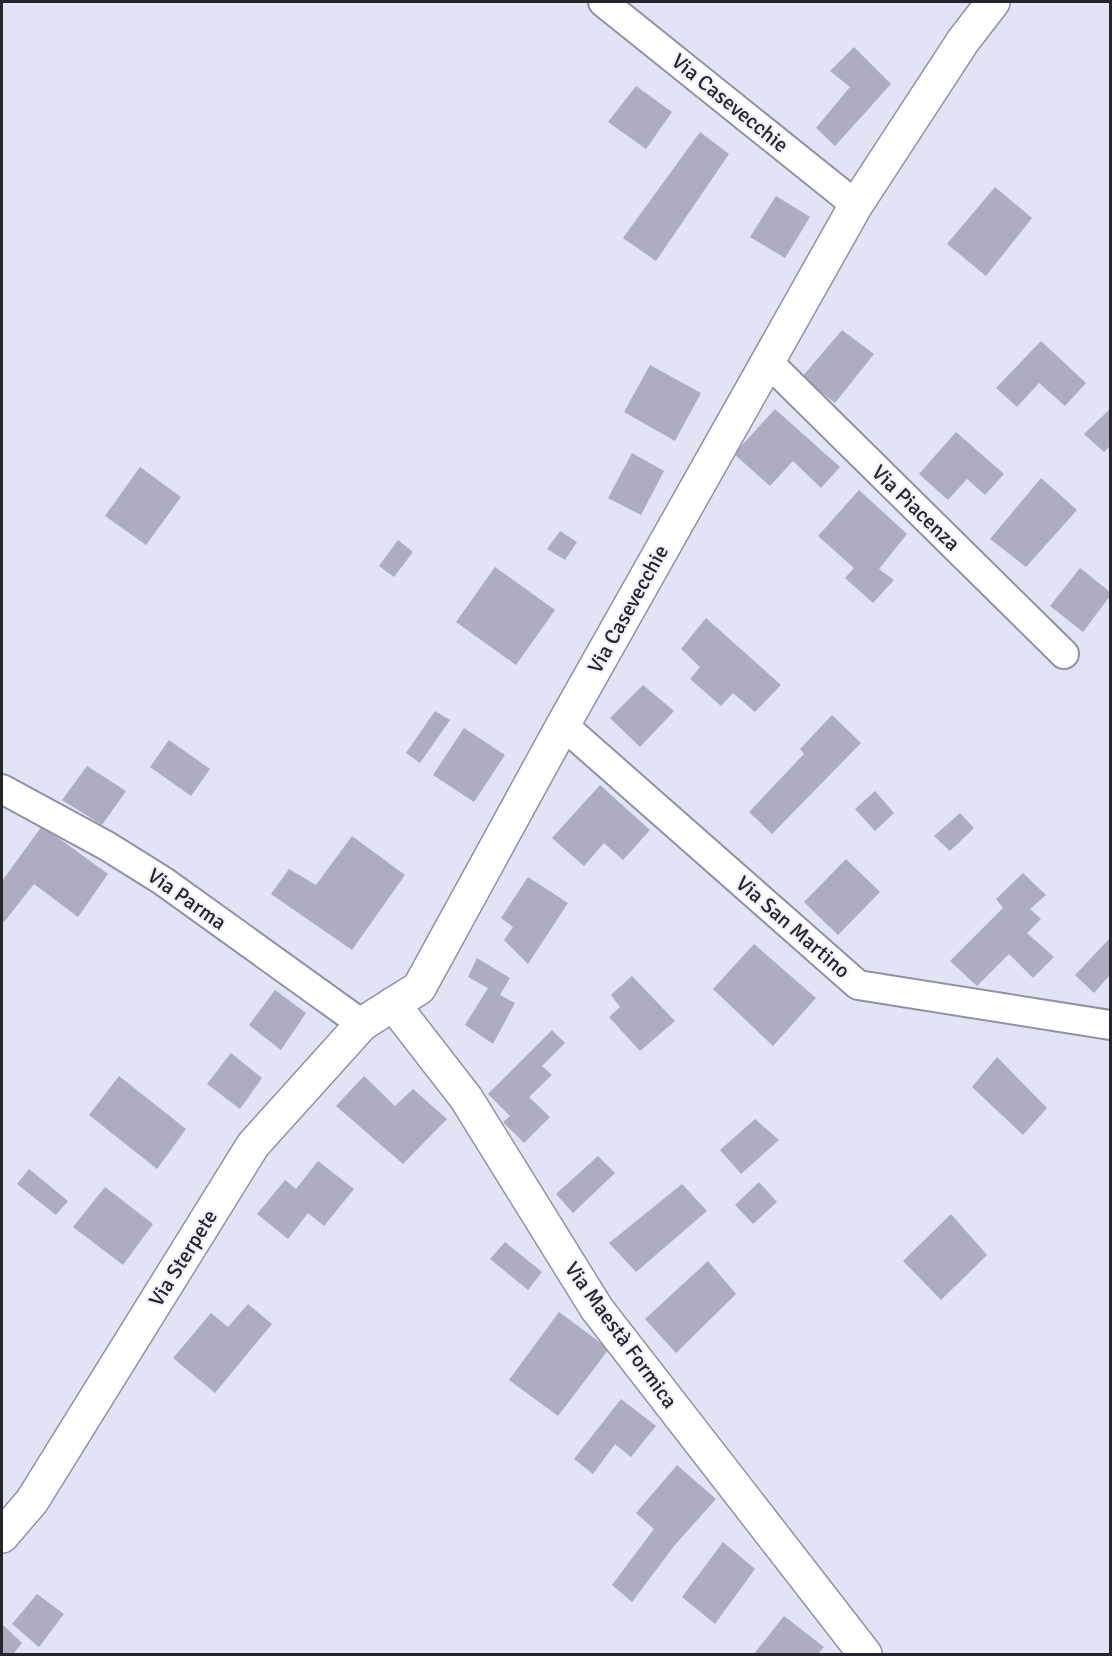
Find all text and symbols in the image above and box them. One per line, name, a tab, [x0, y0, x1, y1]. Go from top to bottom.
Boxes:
street label: Via Casevecchie	[666, 48, 794, 158]
street label: Via Piacenza	[866, 459, 966, 557]
street label: Via Casevecchie	[582, 540, 674, 678]
street label: Via Parma	[143, 862, 231, 936]
street label: Via San Martino	[731, 870, 855, 984]
street label: Via Sterpete	[143, 1205, 223, 1311]
street label: Via Maestà Formica	[559, 1257, 683, 1413]

